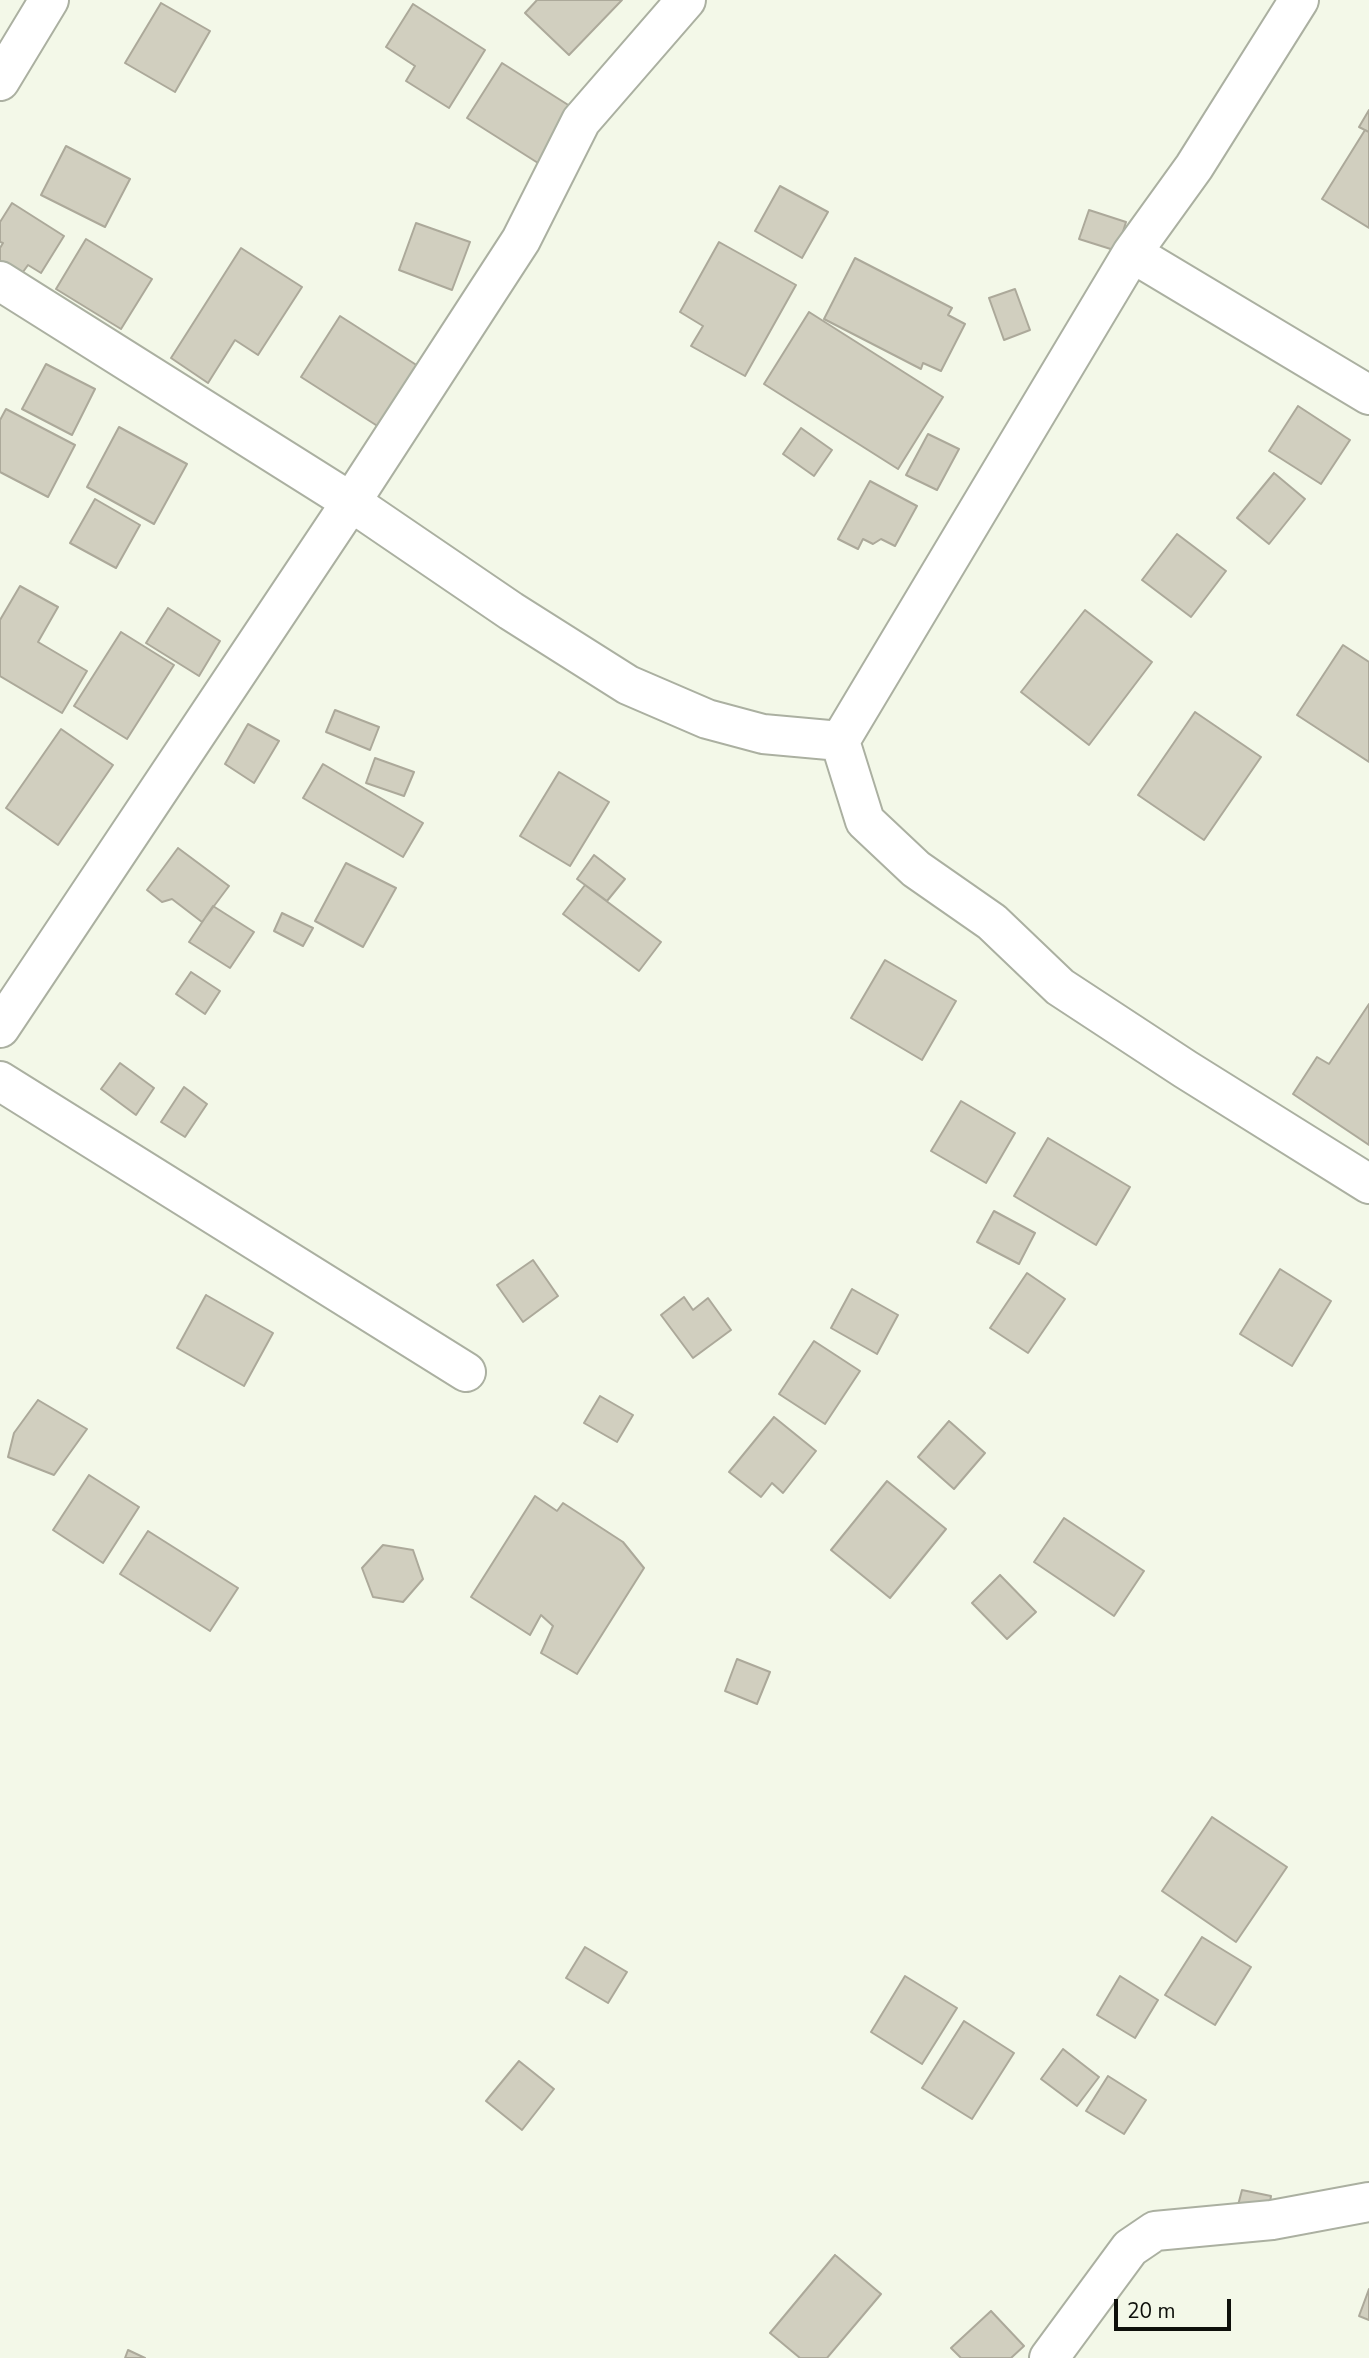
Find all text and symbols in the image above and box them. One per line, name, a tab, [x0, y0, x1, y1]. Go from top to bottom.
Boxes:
scale bar	[1117, 2284, 1234, 2328]
text: 20 m	[1127, 2297, 1176, 2325]

